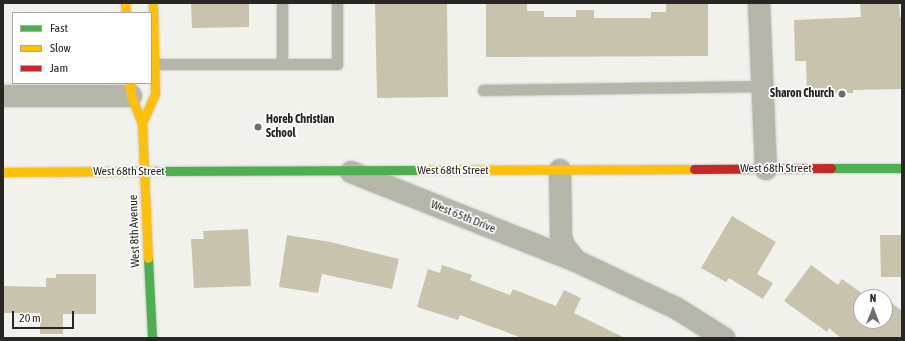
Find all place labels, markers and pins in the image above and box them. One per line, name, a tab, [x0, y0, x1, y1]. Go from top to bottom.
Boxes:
place label: Sharon Church	[770, 87, 834, 101]
marker: Sharon Church	[837, 89, 847, 99]
place label: Horeb Christian School	[266, 113, 334, 141]
marker: Horeb Christian School	[253, 122, 263, 132]

